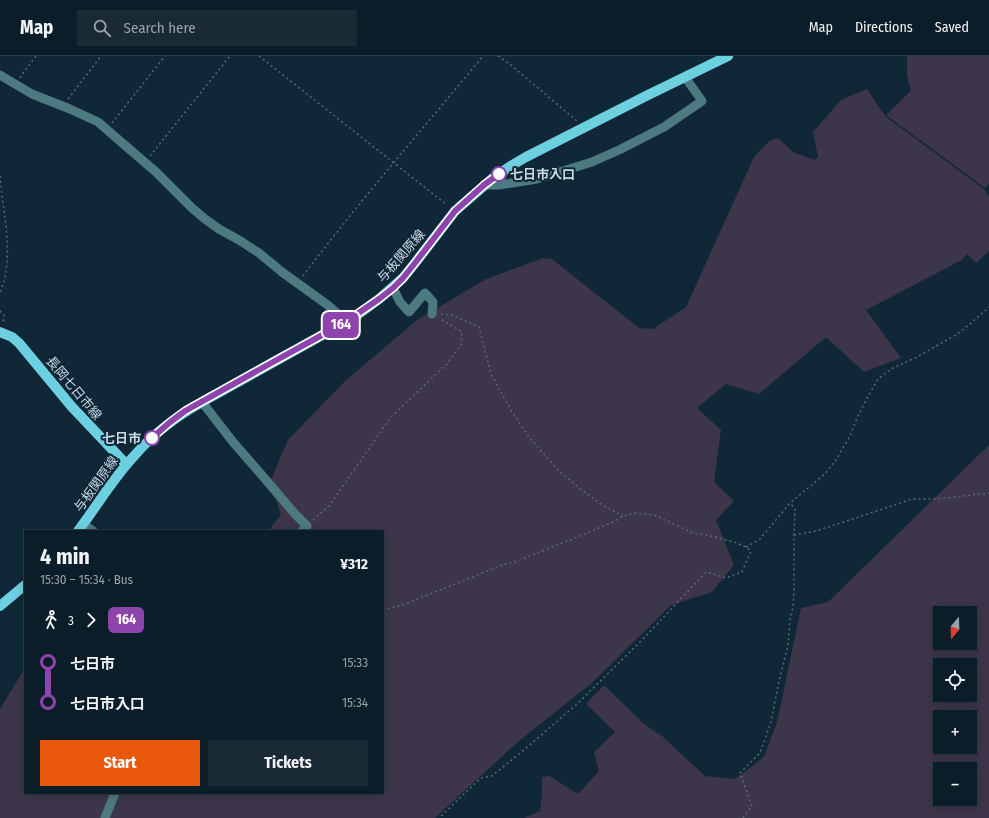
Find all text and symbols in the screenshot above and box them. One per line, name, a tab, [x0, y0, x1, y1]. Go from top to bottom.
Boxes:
search box	[77, 10, 357, 46]
text: Map	[20, 16, 53, 39]
icon: search	[91, 17, 113, 39]
text: Search here	[123, 19, 196, 37]
text: Map	[809, 19, 833, 36]
text: Directions	[855, 19, 913, 36]
text: Saved	[935, 19, 969, 36]
marker: 七日市入口	[491, 166, 507, 182]
place label: 七日市入口	[510, 167, 575, 182]
street label: 与板関原線	[374, 227, 428, 285]
line badge: 164	[318, 312, 364, 338]
text: 164	[331, 316, 351, 333]
street label: 長岡七日市線	[43, 353, 105, 423]
marker: 七日市	[144, 430, 160, 446]
place label: 七日市	[102, 431, 141, 446]
street label: 与板関原線	[71, 453, 121, 515]
text: 4 min	[40, 543, 90, 570]
text: ¥312	[340, 555, 368, 573]
text: 15:30 – 15:34 · Bus	[40, 572, 133, 587]
north arrow	[933, 606, 977, 650]
map controls	[933, 606, 977, 806]
icon: walk	[40, 609, 62, 631]
icon: forward	[80, 609, 102, 631]
text: 164	[116, 611, 136, 628]
text: 3	[68, 613, 74, 628]
text: 七日市	[70, 655, 115, 673]
text: 15:33	[342, 655, 368, 670]
button: locate	[933, 658, 977, 702]
text: 七日市入口	[70, 695, 145, 713]
text: 15:34	[342, 695, 368, 710]
button: +	[933, 710, 977, 754]
button: Start	[40, 740, 200, 786]
button: Tickets	[208, 740, 368, 786]
button: −	[933, 762, 977, 806]

